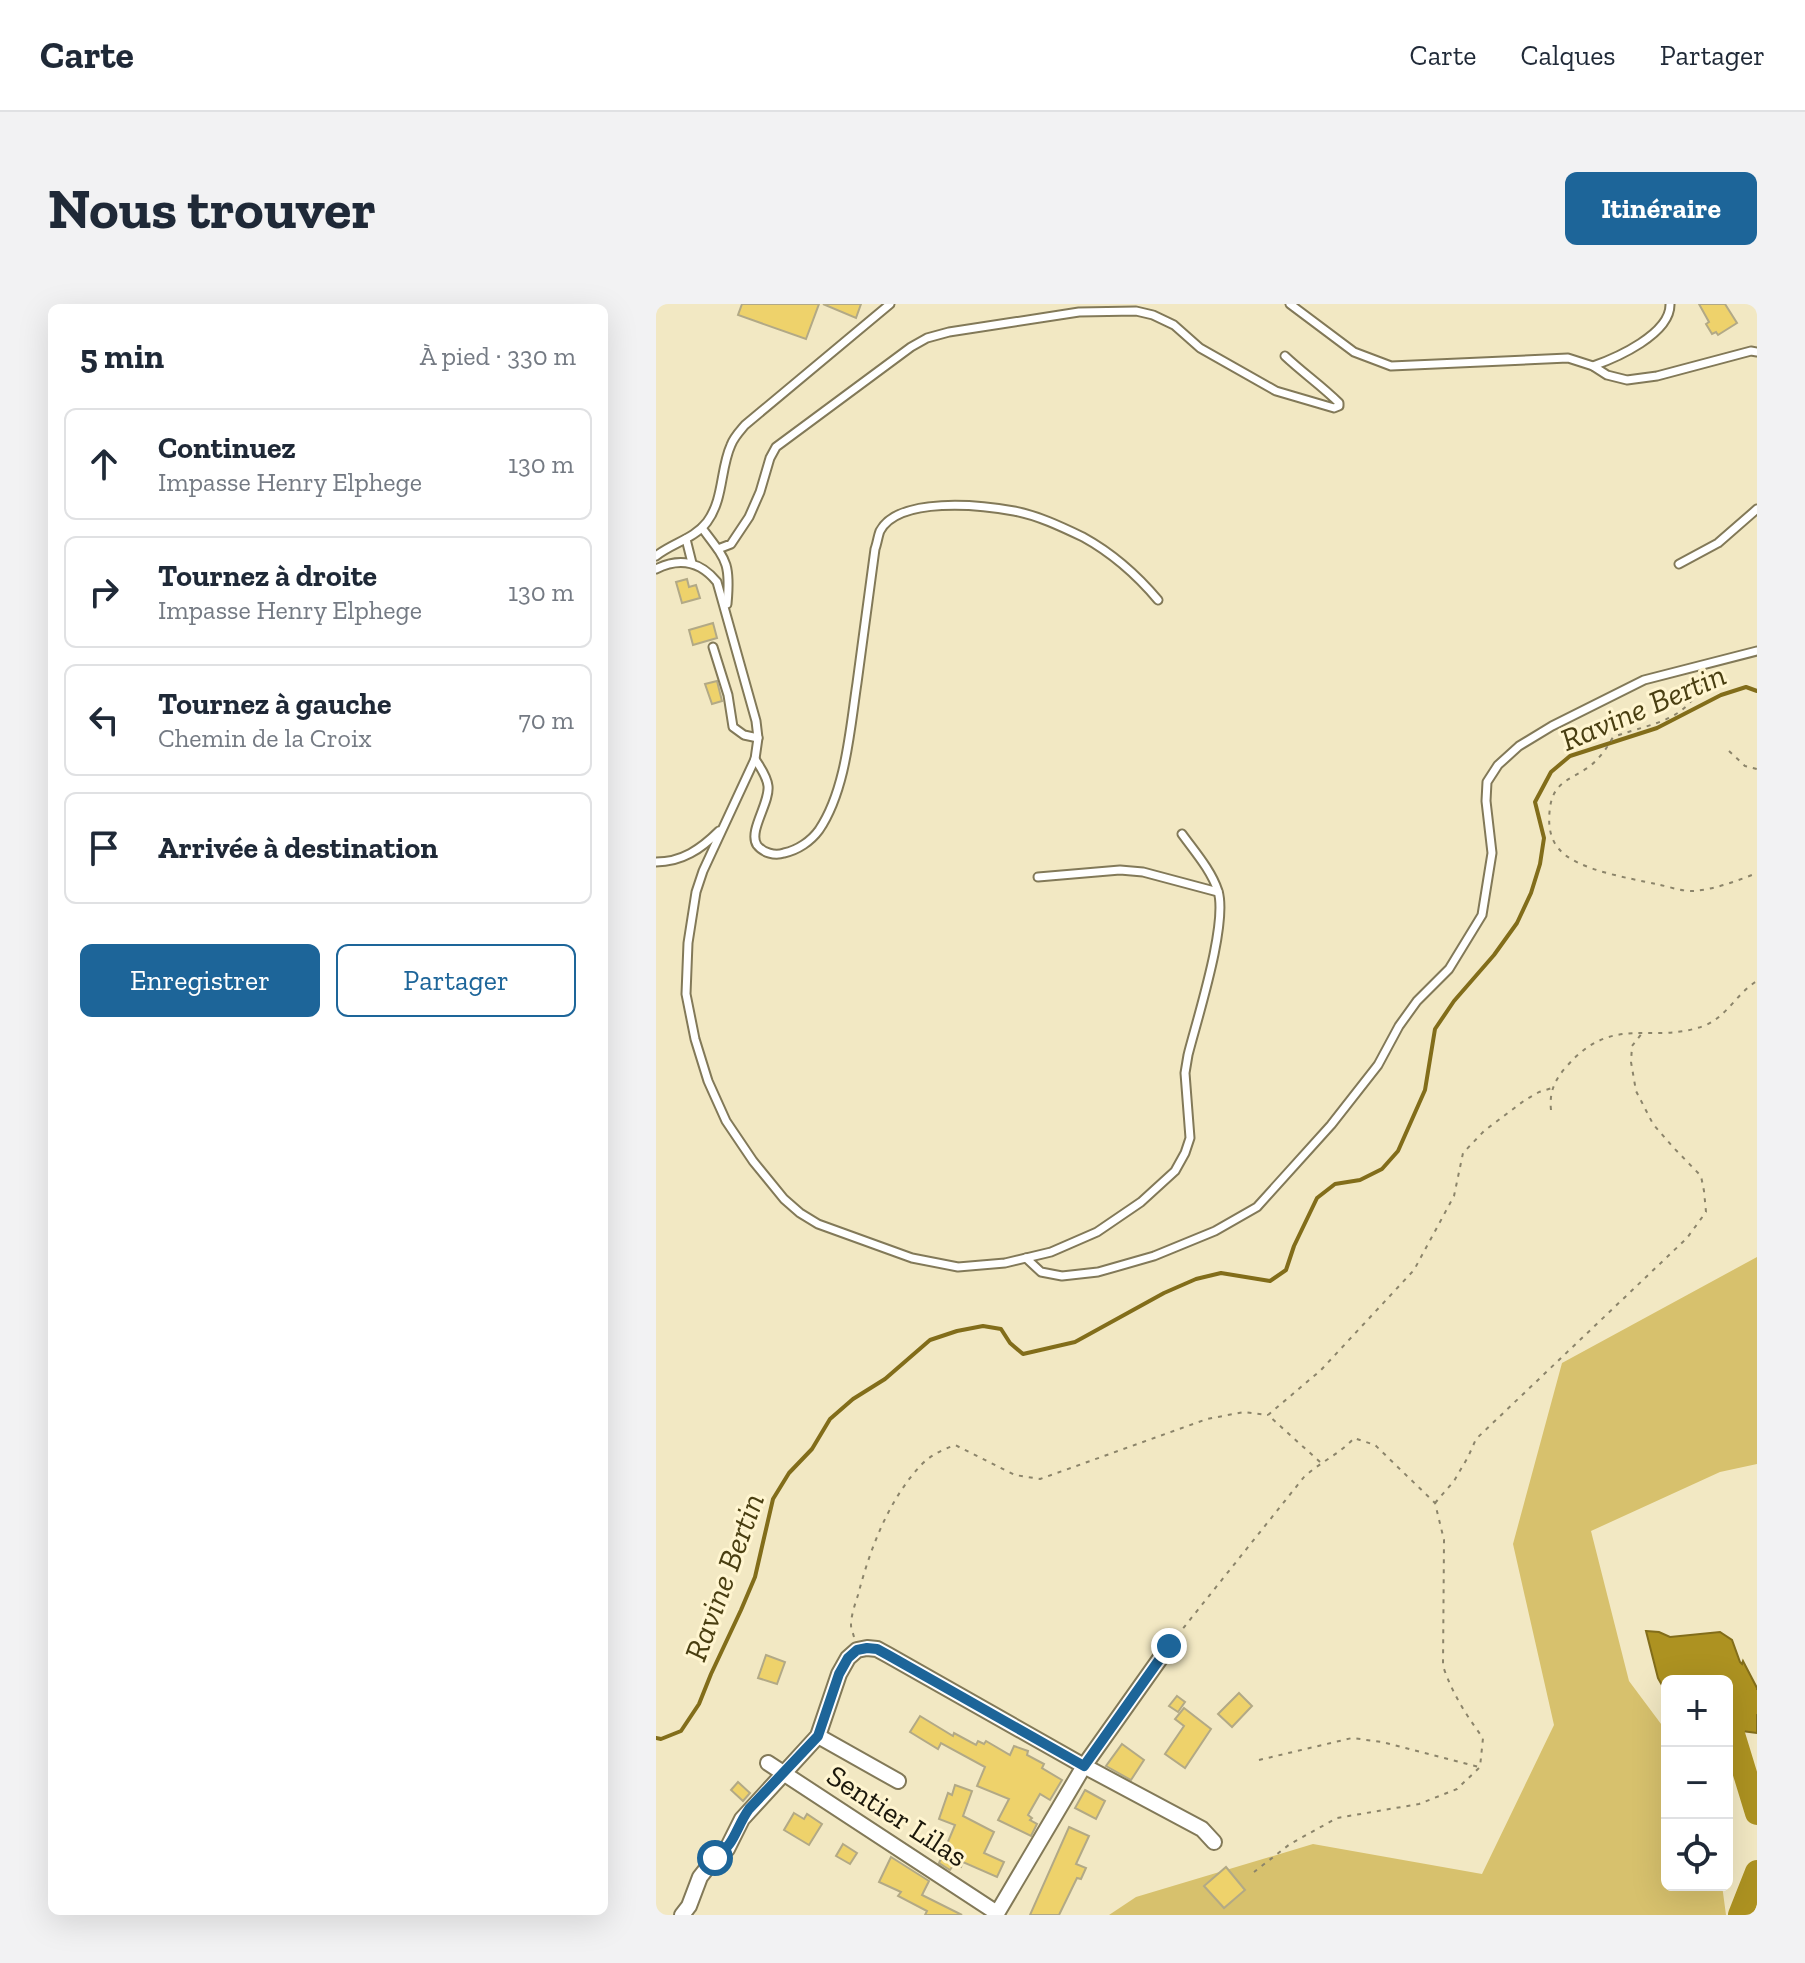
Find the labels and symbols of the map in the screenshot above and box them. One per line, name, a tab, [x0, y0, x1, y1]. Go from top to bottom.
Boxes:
water label: Ravine Bertin	[1555, 655, 1731, 759]
water label: Ravine Bertin	[676, 1488, 772, 1666]
route end	[1151, 1628, 1187, 1664]
street label: Sentier Lilas	[820, 1757, 974, 1875]
route start	[697, 1840, 733, 1876]

